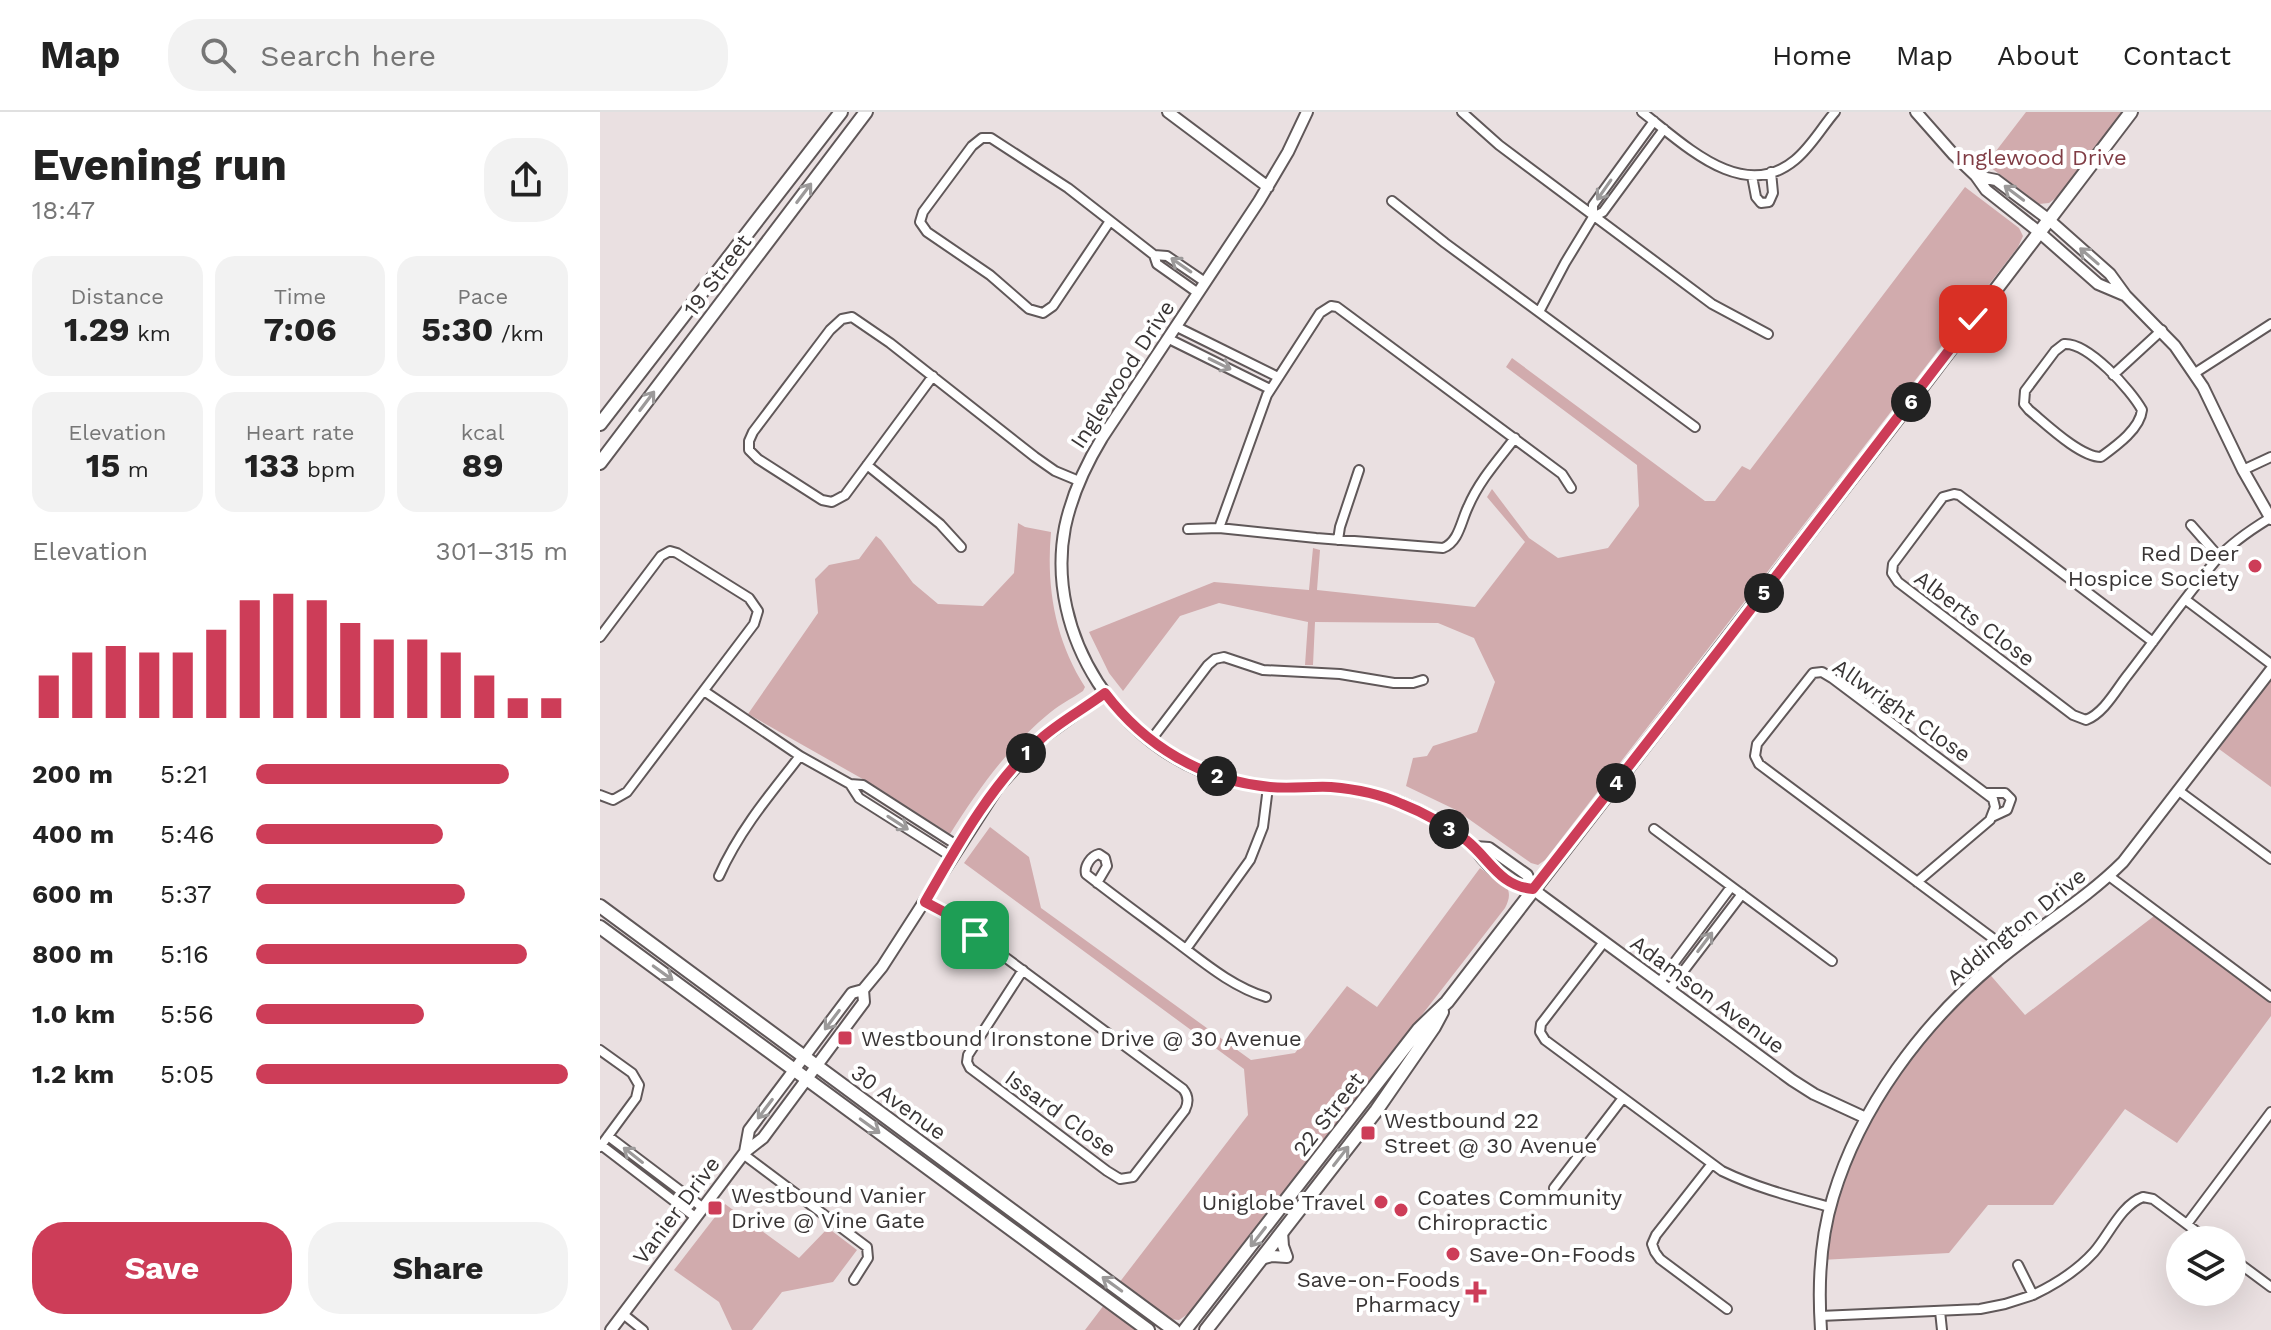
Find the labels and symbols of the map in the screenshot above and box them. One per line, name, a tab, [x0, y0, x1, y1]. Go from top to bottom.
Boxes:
park label: Inglewood Drive	[1955, 145, 2127, 170]
one-way arrow	[1595, 179, 1612, 201]
one-way arrow	[796, 183, 813, 205]
one-way arrow	[2004, 185, 2025, 202]
street label: 19 Street	[679, 229, 756, 321]
one-way arrow	[2079, 247, 2099, 265]
one-way arrow	[1170, 257, 1192, 273]
pin	[1939, 285, 2007, 353]
street label: Inglewood Drive	[1065, 296, 1180, 453]
one-way arrow	[1207, 357, 1231, 372]
pin: 6	[1891, 382, 1931, 422]
one-way arrow	[639, 391, 656, 412]
place label: Red Deer Hospice Society	[2068, 541, 2240, 591]
marker: Red Deer Hospice Society	[2246, 557, 2264, 575]
street label: Alberts Close	[1910, 565, 2040, 672]
pin: 5	[1744, 573, 1784, 613]
street label: Allwright Close	[1828, 654, 1975, 767]
pin: 1	[1006, 733, 1046, 773]
pin: 2	[1197, 756, 1237, 796]
pin: 4	[1596, 763, 1636, 803]
pin: 3	[1429, 809, 1469, 849]
one-way arrow	[886, 816, 909, 832]
street label: Addington Drive	[1942, 863, 2091, 990]
pin	[941, 901, 1009, 969]
street label: Adamson Avenue	[1626, 930, 1790, 1059]
one-way arrow	[1697, 932, 1714, 953]
one-way arrow	[651, 965, 673, 981]
one-way arrow	[823, 1009, 840, 1031]
place label: Westbound Ironstone Drive @ 30 Avenue	[861, 1026, 1302, 1051]
marker: Westbound Ironstone Drive @ 30 Avenue	[836, 1029, 854, 1047]
street label: 30 Avenue	[846, 1060, 951, 1145]
street label: Issard Close	[1000, 1065, 1121, 1162]
street label: 22 Street	[1288, 1067, 1369, 1161]
one-way arrow	[757, 1098, 774, 1119]
place label: Westbound 22 Street @ 30 Avenue	[1384, 1108, 1597, 1158]
one-way arrow	[858, 1117, 880, 1134]
marker: Westbound 22 Street @ 30 Avenue	[1359, 1124, 1377, 1142]
one-way arrow	[623, 1146, 644, 1163]
one-way arrow	[1332, 1146, 1349, 1167]
street label: Vanier Drive	[628, 1152, 725, 1269]
place label: Westbound Vanier Drive @ Vine Gate	[731, 1183, 926, 1233]
place label: Coates Community Chiropractic	[1417, 1185, 1623, 1235]
place label: Uniglobe Travel	[1202, 1190, 1365, 1215]
marker: Uniglobe Travel	[1372, 1193, 1390, 1211]
marker: Westbound Vanier Drive @ Vine Gate	[706, 1199, 724, 1217]
marker: Coates Community Chiropractic	[1392, 1201, 1410, 1219]
one-way arrow	[1249, 1226, 1266, 1247]
place label: Save-On-Foods	[1469, 1242, 1636, 1267]
marker: Save-On-Foods	[1444, 1245, 1462, 1263]
place label: Save-on-Foods Pharmacy	[1297, 1267, 1461, 1317]
one-way arrow	[1101, 1275, 1123, 1292]
marker: Save-on-Foods Pharmacy	[1467, 1283, 1485, 1301]

